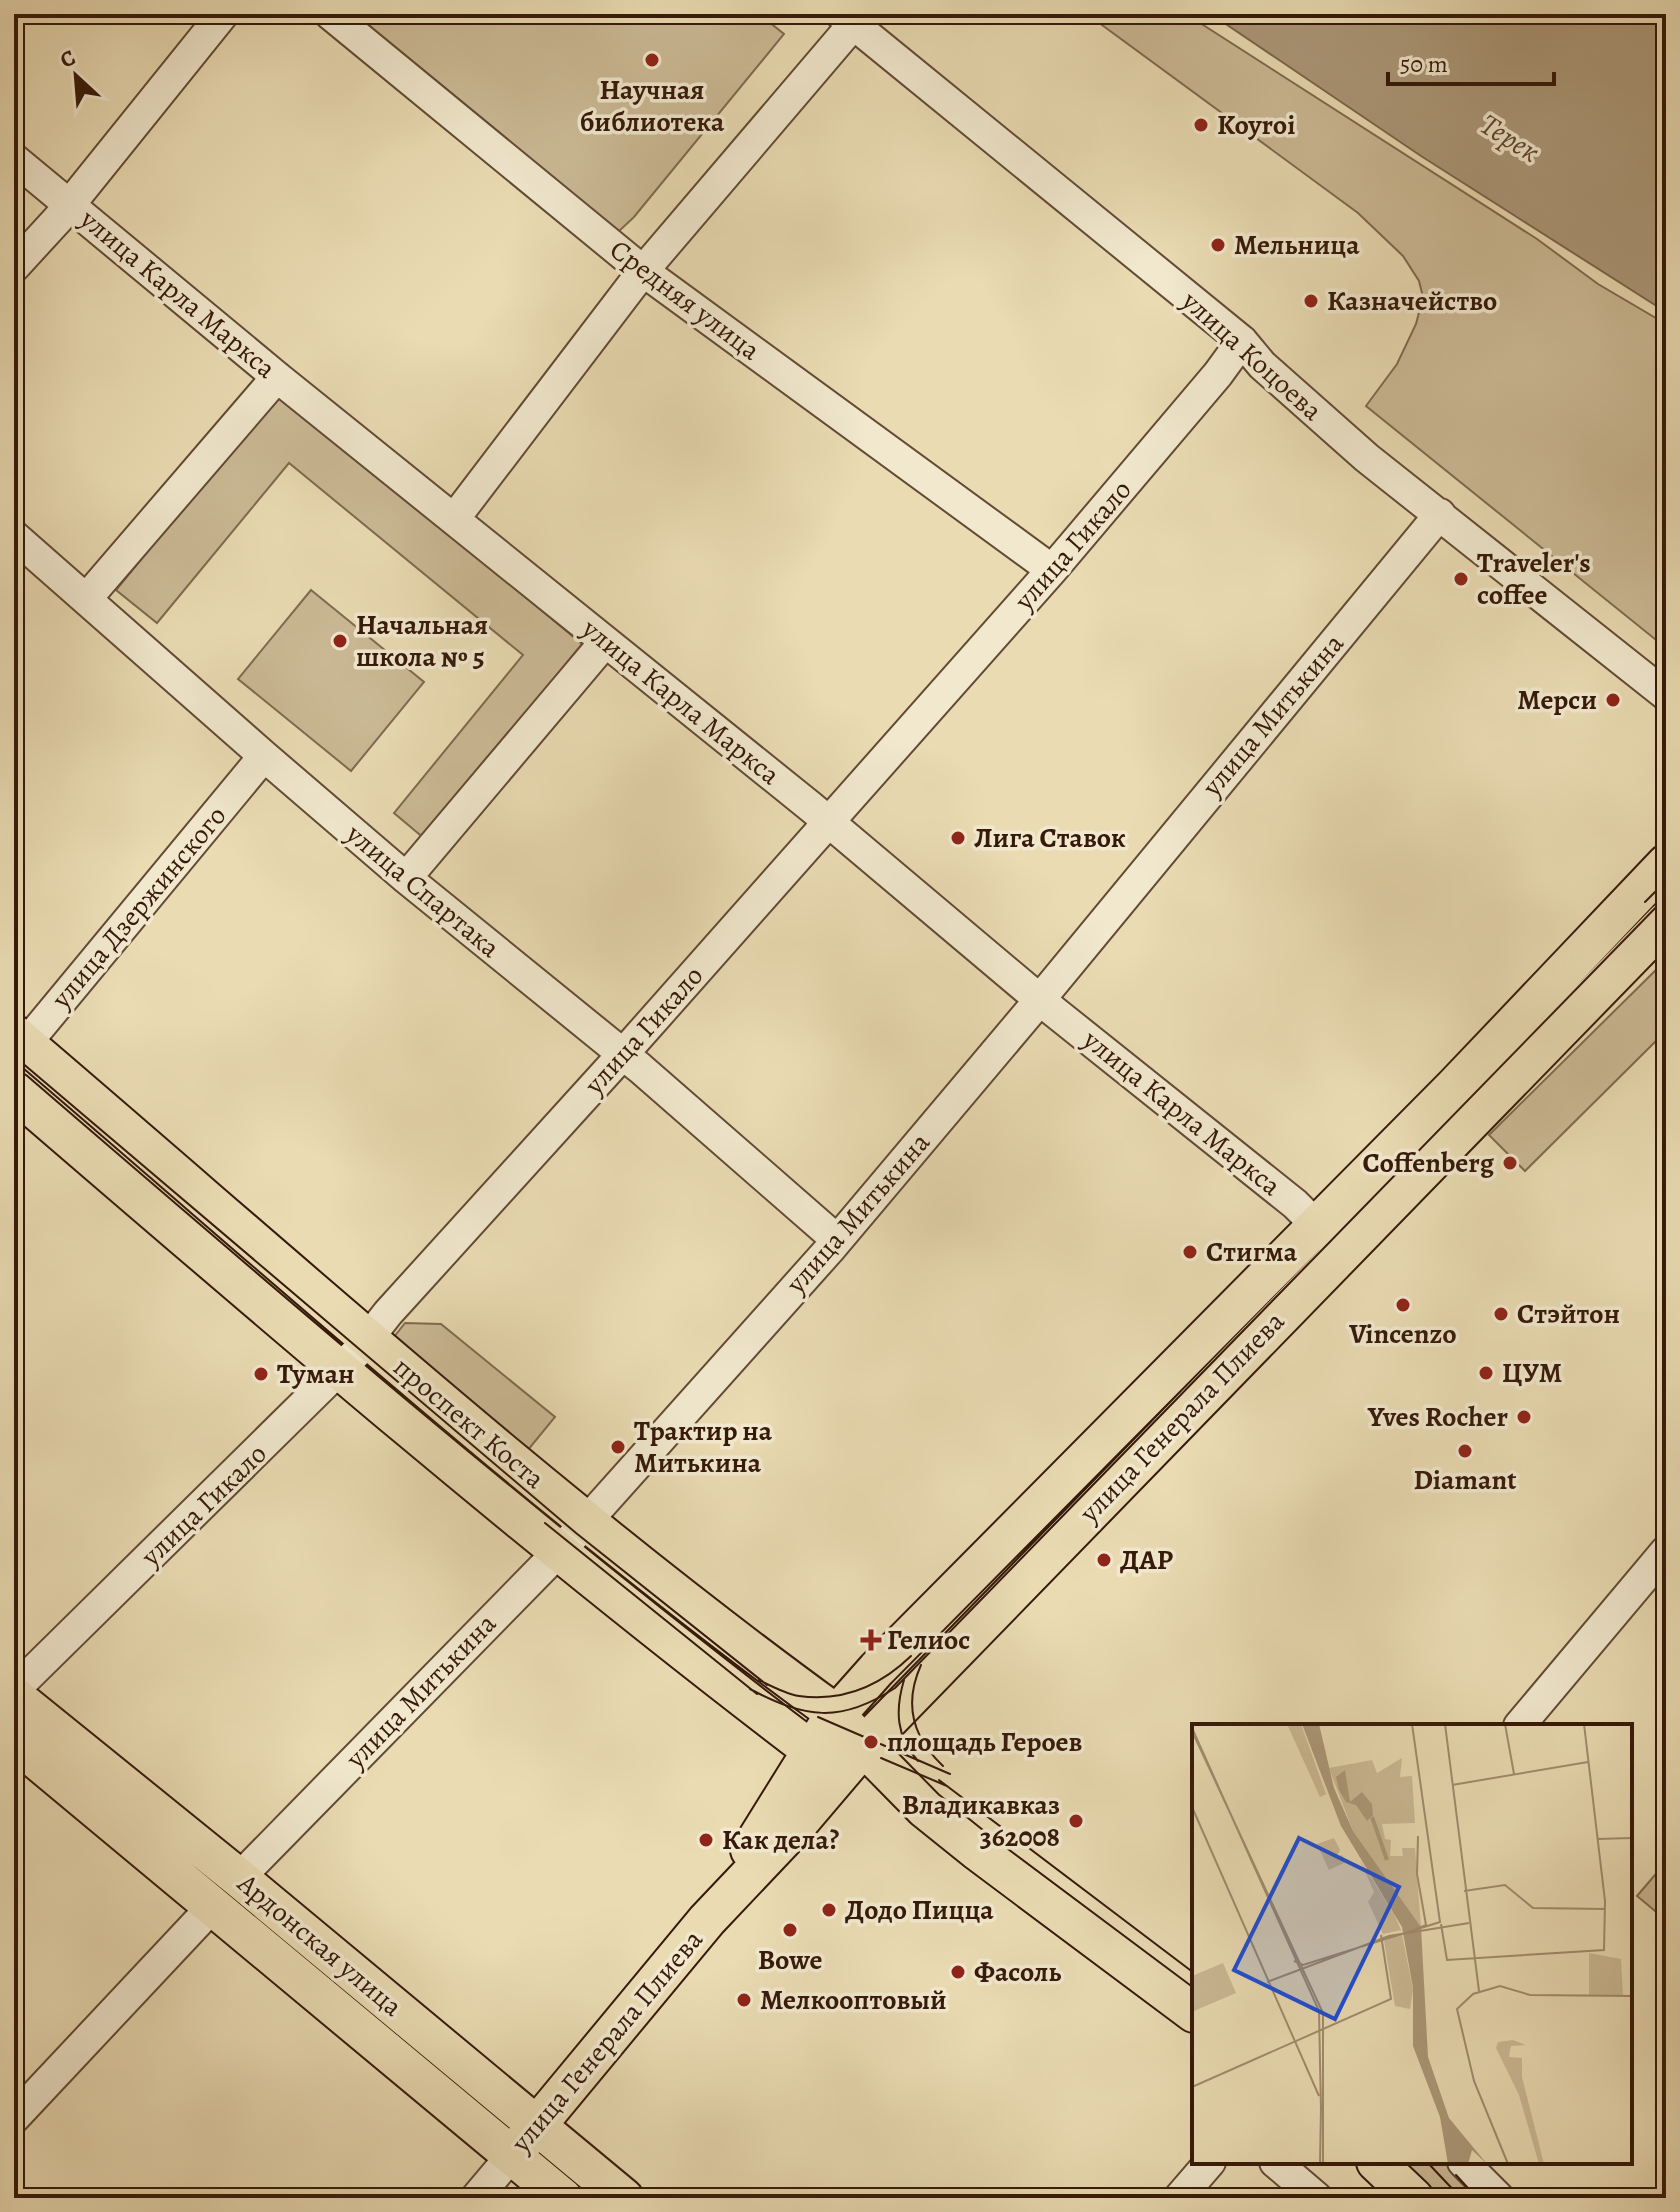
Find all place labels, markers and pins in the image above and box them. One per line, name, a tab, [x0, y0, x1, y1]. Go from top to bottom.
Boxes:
marker: Научная библиотека	[643, 51, 661, 69]
place label: Научная библиотека	[580, 71, 725, 141]
place label: Koyroi	[1217, 106, 1295, 144]
marker: Koyroi	[1192, 116, 1210, 134]
place label: Мельница	[1234, 226, 1360, 264]
marker: Мельница	[1209, 236, 1227, 254]
place label: Казначейство	[1327, 282, 1497, 320]
marker: Казначейство	[1302, 292, 1320, 310]
place label: Traveler's coffee	[1477, 544, 1591, 614]
marker: Traveler's coffee	[1452, 570, 1470, 588]
place label: Начальная школа № 5	[356, 606, 488, 676]
marker: Начальная школа № 5	[331, 632, 349, 650]
place label: Мерси	[1517, 681, 1597, 719]
marker: Мерси	[1604, 691, 1622, 709]
place label: Лига Ставок	[974, 819, 1126, 857]
marker: Лига Ставок	[949, 829, 967, 847]
place label: Coffenberg	[1363, 1144, 1495, 1182]
marker: Coffenberg	[1501, 1154, 1519, 1172]
place label: Стигма	[1206, 1233, 1298, 1271]
marker: Стигма	[1181, 1243, 1199, 1261]
place label: Стэйтон	[1517, 1295, 1620, 1333]
marker: Vincenzo	[1394, 1296, 1412, 1314]
marker: Стэйтон	[1492, 1305, 1510, 1323]
place label: Vincenzo	[1348, 1315, 1457, 1353]
place label: ЦУМ	[1502, 1354, 1562, 1392]
place label: Туман	[277, 1355, 355, 1393]
marker: ЦУМ	[1477, 1364, 1495, 1382]
marker: Туман	[252, 1365, 270, 1383]
place label: Yves Rocher	[1367, 1398, 1508, 1436]
marker: Yves Rocher	[1515, 1408, 1533, 1426]
place label: Трактир на Митькина	[634, 1412, 773, 1482]
marker: Трактир на Митькина	[609, 1438, 627, 1456]
marker: Diamant	[1456, 1442, 1474, 1460]
place label: Diamant	[1413, 1461, 1517, 1499]
place label: ДАР	[1120, 1541, 1173, 1579]
marker: ДАР	[1095, 1551, 1113, 1569]
place label: Гелиос	[887, 1621, 970, 1659]
marker: Гелиос	[862, 1631, 880, 1649]
place label: площадь Героев	[887, 1723, 1083, 1761]
marker: площадь Героев	[862, 1733, 880, 1751]
place label: Владикавказ 362008	[902, 1786, 1060, 1856]
marker: Владикавказ 362008	[1067, 1812, 1085, 1830]
place label: Как дела?	[722, 1821, 840, 1859]
marker: Как дела?	[697, 1831, 715, 1849]
place label: Додо Пицца	[845, 1891, 994, 1929]
marker: Додо Пицца	[820, 1901, 838, 1919]
marker: Bowe	[781, 1921, 799, 1939]
place label: Bowe	[758, 1941, 822, 1979]
place label: Фасоль	[974, 1953, 1061, 1991]
marker: Фасоль	[949, 1963, 967, 1981]
place label: Мелкооптовый	[760, 1981, 947, 2019]
marker: Мелкооптовый	[735, 1991, 753, 2009]

